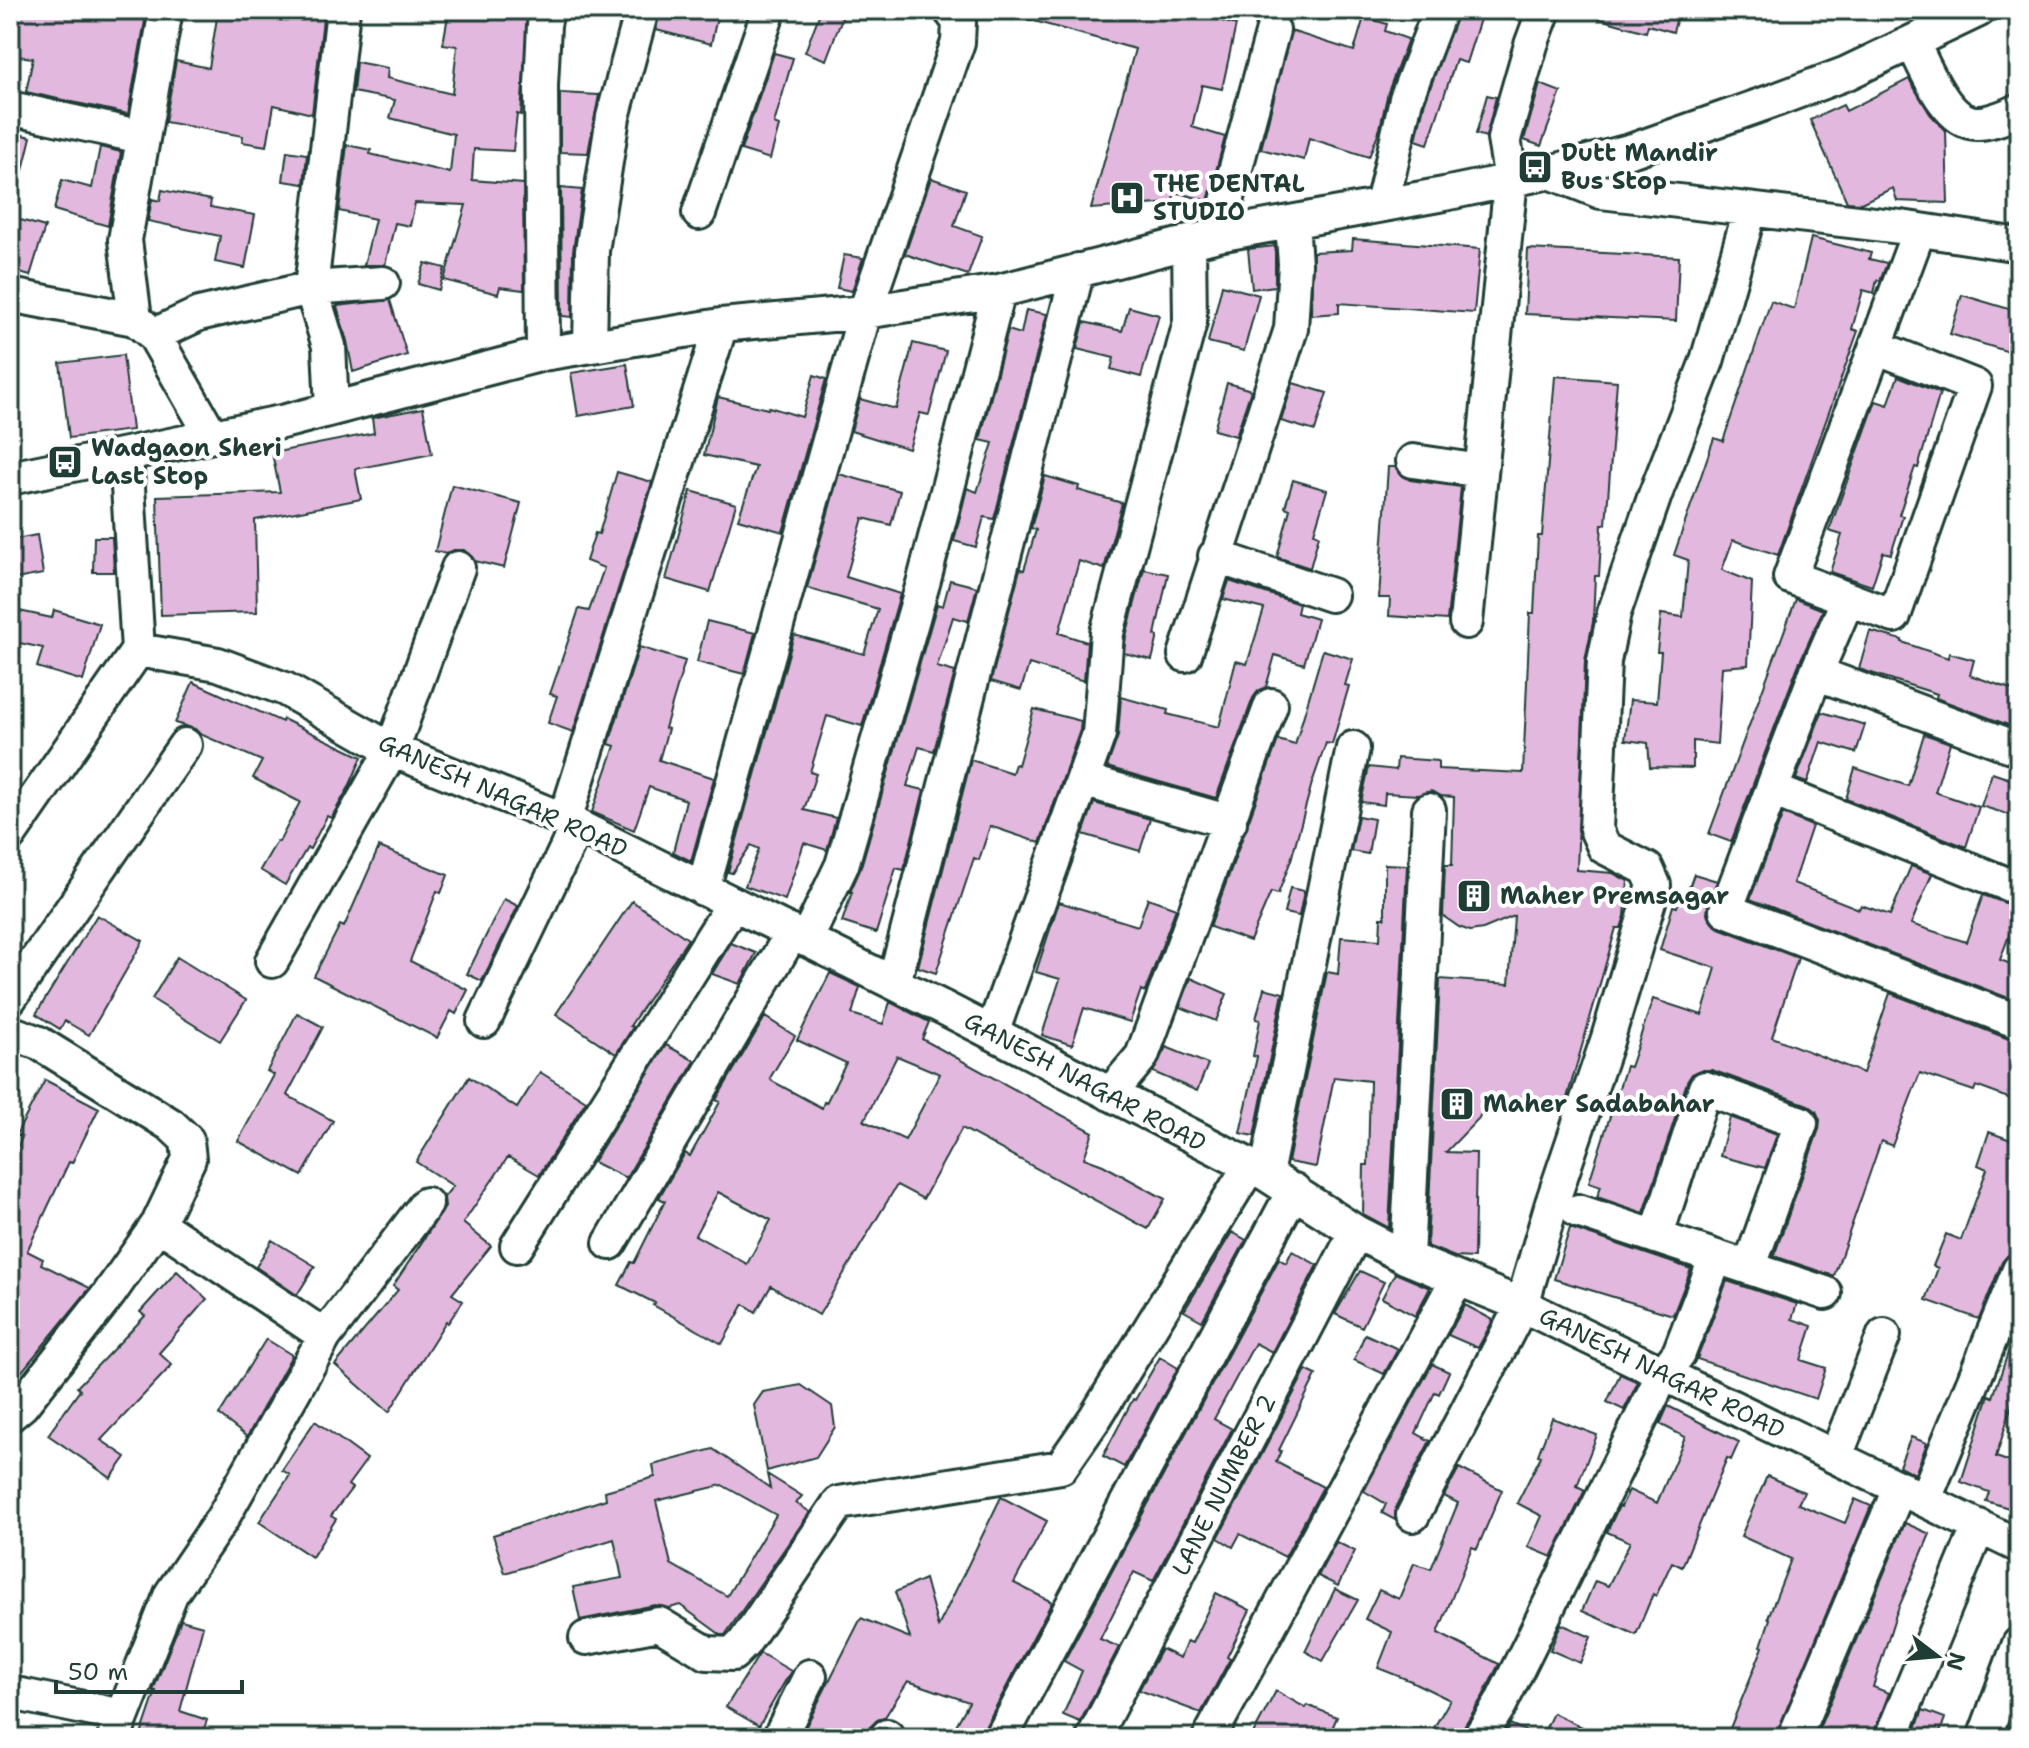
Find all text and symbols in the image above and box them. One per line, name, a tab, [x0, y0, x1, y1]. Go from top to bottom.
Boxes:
place label: Dutt Mandir Bus Stop	[1561, 137, 1718, 197]
bus stop icon: Dutt Mandir Bus Stop	[1516, 148, 1554, 186]
place label: THE DENTAL STUDIO	[1153, 168, 1305, 228]
hospital icon: THE DENTAL STUDIO	[1108, 179, 1146, 217]
place label: Wadgaon Sheri Last Stop	[91, 432, 282, 492]
bus stop icon: Wadgaon Sheri Last Stop	[46, 443, 84, 481]
street label: GANESH NAGAR ROAD	[373, 727, 633, 865]
building icon: Maher Premsagar	[1455, 877, 1493, 915]
place label: Maher Premsagar	[1500, 880, 1729, 912]
street label: GANESH NAGAR ROAD	[959, 1005, 1211, 1159]
building icon: Maher Sadabahar	[1438, 1085, 1476, 1123]
place label: Maher Sadabahar	[1483, 1088, 1715, 1120]
street label: GANESH NAGAR ROAD	[1534, 1300, 1790, 1446]
street label: LANE NUMBER 2	[1165, 1389, 1283, 1581]
north arrow	[1897, 1616, 1977, 1696]
scale bar	[56, 1644, 242, 1694]
text: N	[1939, 1649, 1972, 1674]
text: 50 m	[68, 1656, 128, 1688]

